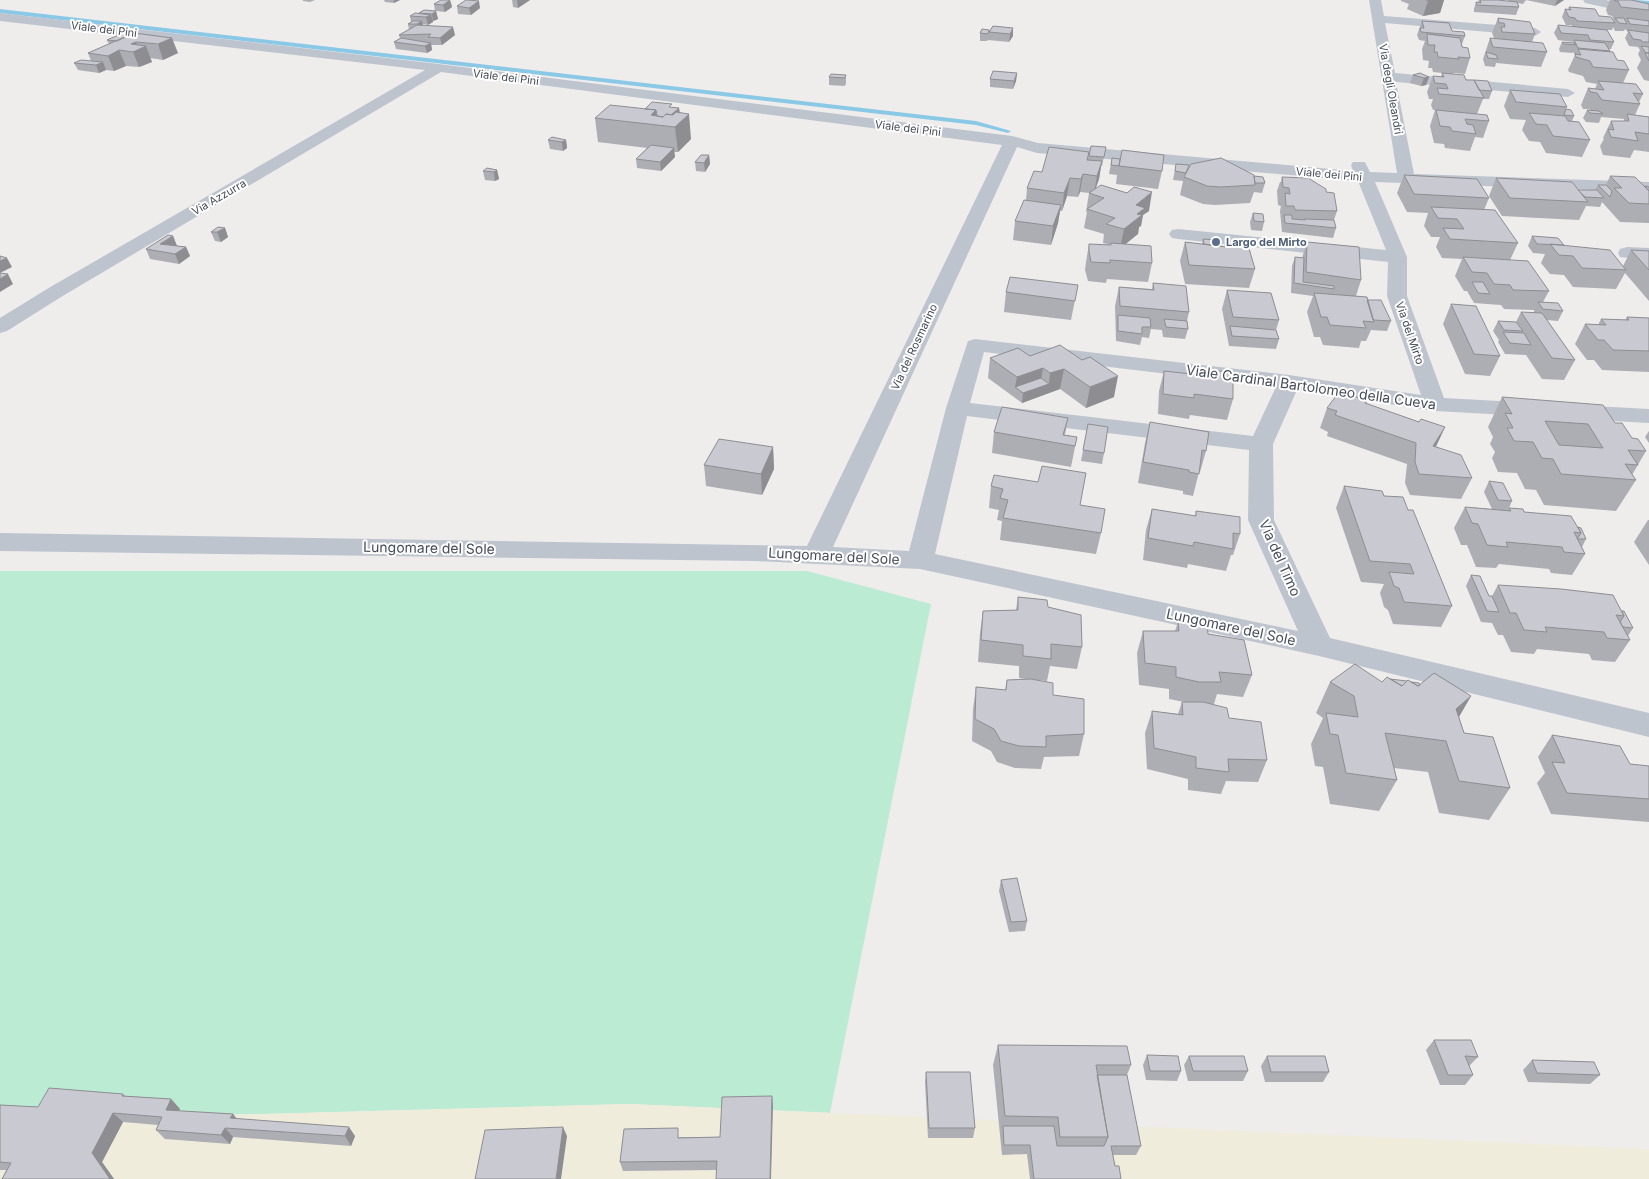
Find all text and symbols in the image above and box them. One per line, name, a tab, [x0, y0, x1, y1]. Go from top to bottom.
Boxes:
street label: Viale dei Pini	[70, 18, 138, 40]
street label: Via degli Oleandri	[1376, 43, 1406, 135]
street label: Viale dei Pini	[472, 66, 540, 88]
street label: Viale dei Pini	[874, 117, 942, 139]
street label: Viale dei Pini	[1295, 164, 1363, 184]
street label: Via Azzurra	[189, 176, 249, 218]
place label: Largo del Mirto	[1226, 235, 1307, 249]
marker: Largo del Mirto	[1210, 236, 1222, 248]
street label: Via del Mirto	[1393, 300, 1427, 367]
street label: Via del Rosmarino	[888, 301, 940, 392]
street label: Viale Cardinal Bartolomeo della Cueva	[1185, 361, 1437, 412]
street label: Via del Timo	[1256, 517, 1305, 599]
street label: Lungomare del Sole	[363, 538, 495, 557]
street label: Lungomare del Sole	[768, 544, 900, 567]
street label: Lungomare del Sole	[1165, 605, 1297, 649]

